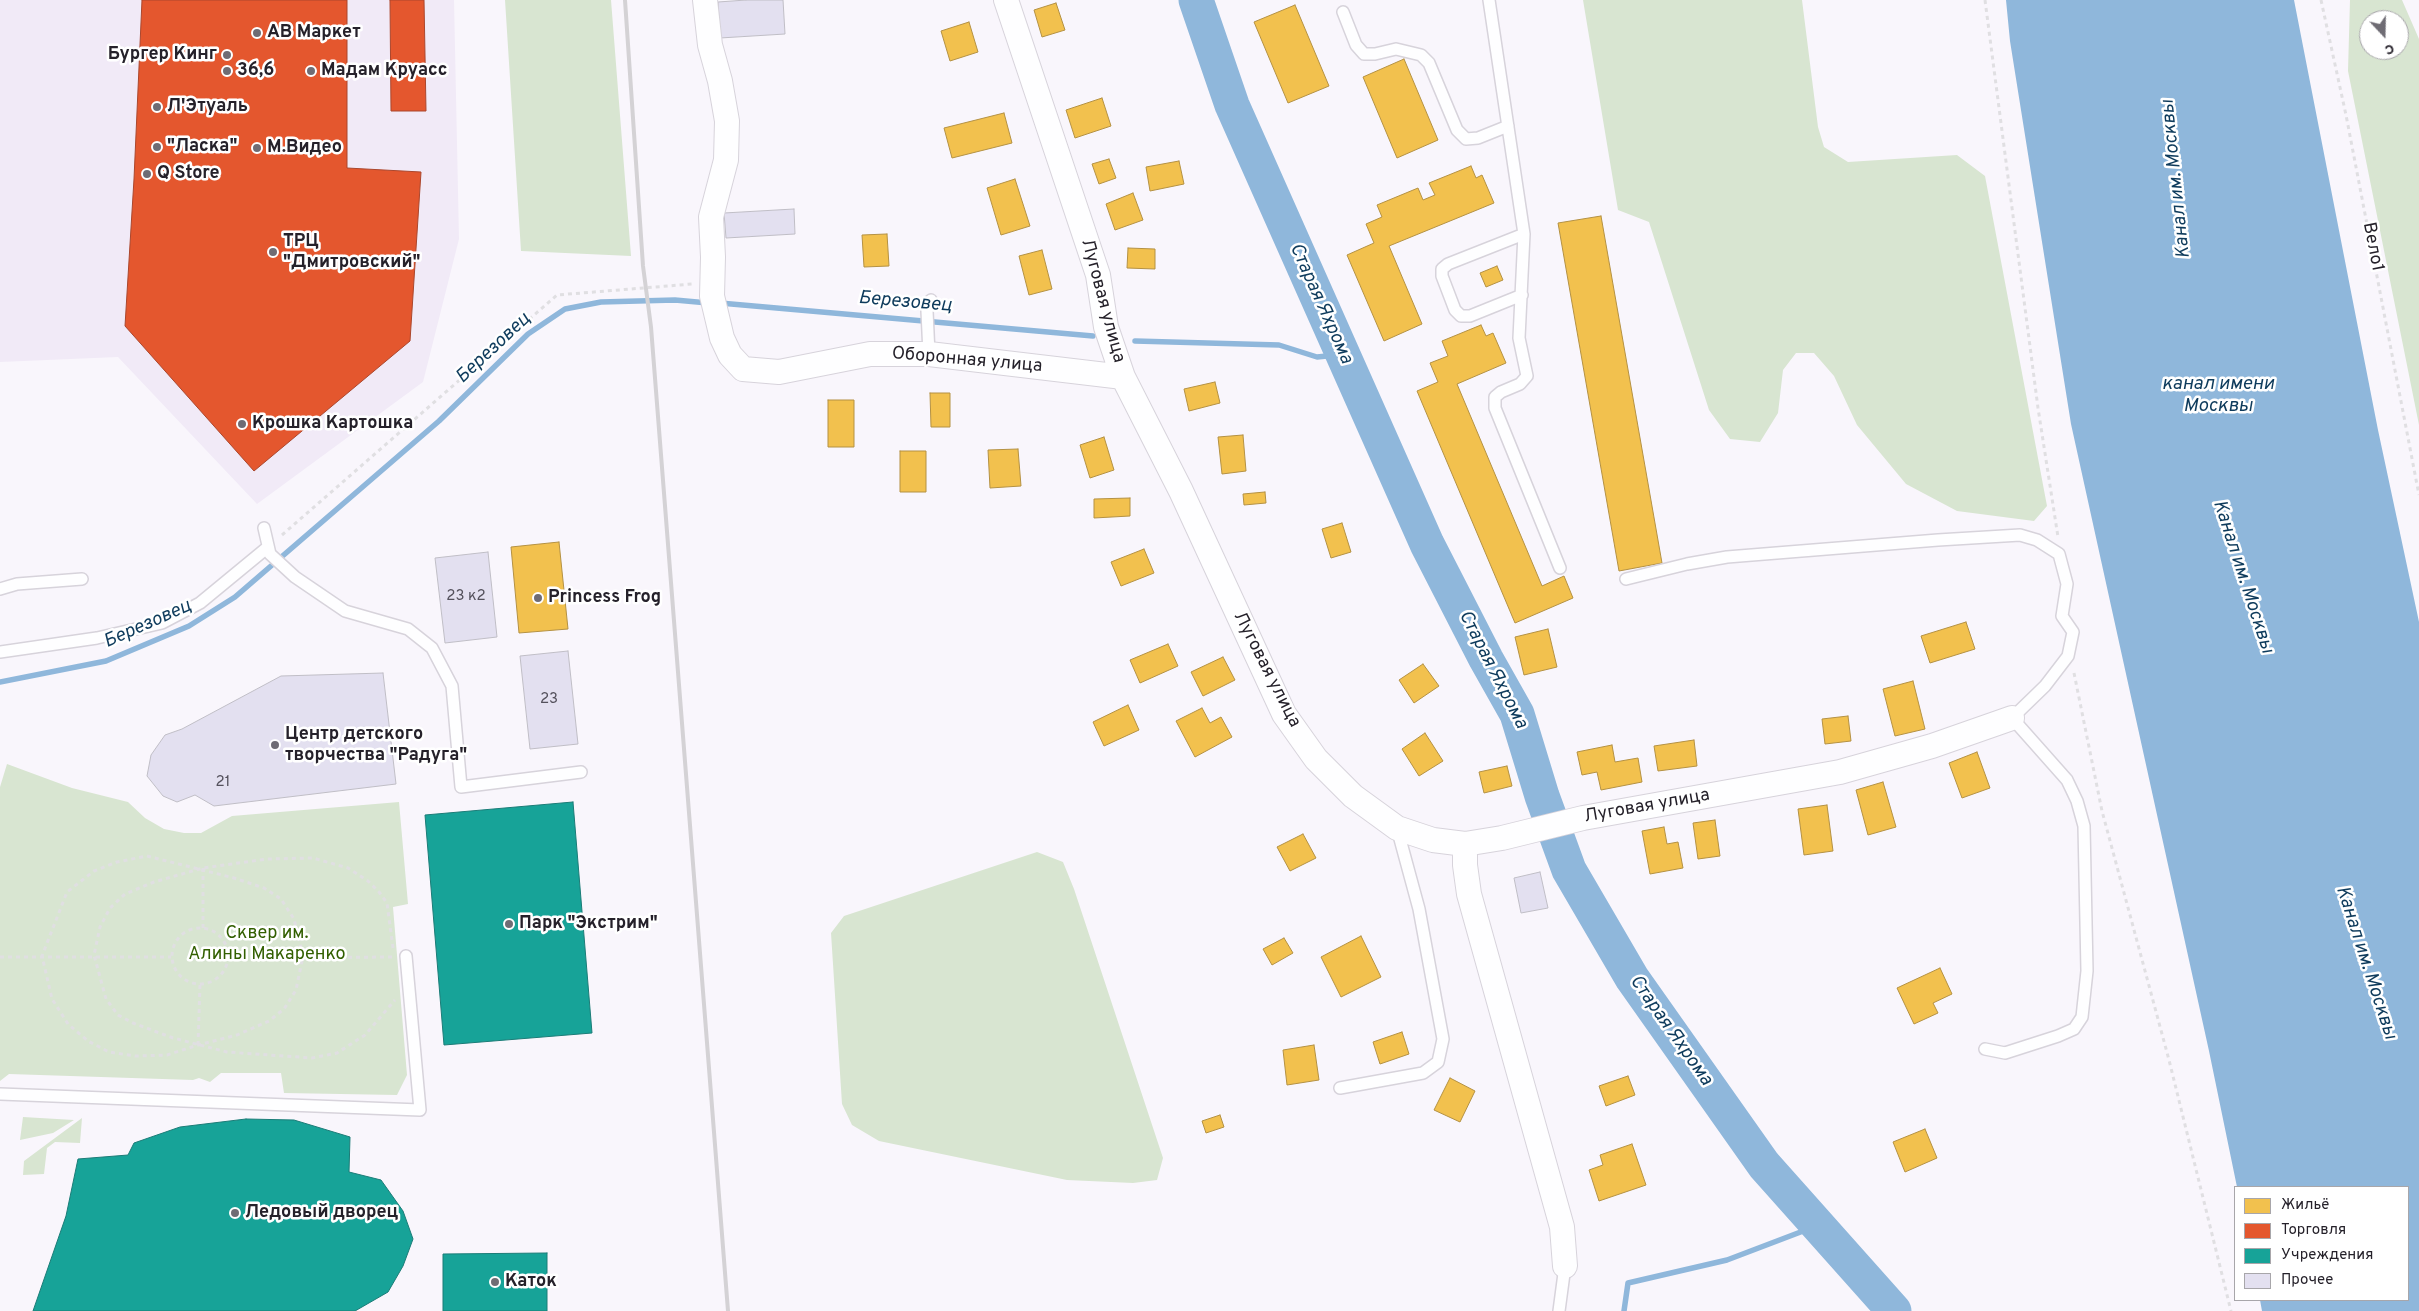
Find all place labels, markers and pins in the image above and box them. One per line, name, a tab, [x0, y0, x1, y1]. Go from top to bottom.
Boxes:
place label: АВ Маркет	[267, 22, 361, 44]
marker: АВ Маркет	[251, 27, 263, 39]
place label: Бургер Кинг	[108, 44, 217, 66]
marker: Бургер Кинг	[221, 49, 233, 61]
place label: 36,6	[237, 60, 274, 82]
place label: Мадам Круасс	[321, 60, 448, 82]
marker: 36,6	[221, 65, 233, 77]
marker: Мадам Круасс	[305, 65, 317, 77]
place label: Л'Этуаль	[167, 96, 248, 118]
marker: Л'Этуаль	[151, 101, 163, 113]
place label: "Ласка"	[167, 136, 237, 158]
place label: М.Видео	[267, 137, 342, 159]
marker: "Ласка"	[151, 141, 163, 153]
marker: М.Видео	[251, 142, 263, 154]
place label: Q Store	[157, 163, 219, 185]
marker: Q Store	[141, 168, 153, 180]
place label: ТРЦ "Дмитровский"	[283, 231, 421, 274]
marker: ТРЦ "Дмитровский"	[267, 246, 279, 258]
place label: Крошка Картошка	[252, 413, 413, 435]
marker: Крошка Картошка	[236, 418, 248, 430]
place label: Princess Frog	[548, 587, 661, 609]
marker: Princess Frog	[532, 592, 544, 604]
place label: Центр детского творчества "Радуга"	[285, 724, 467, 766]
marker: Центр детского творчества "Радуга"	[269, 739, 281, 751]
place label: Парк "Экстрим"	[519, 913, 658, 935]
marker: Парк "Экстрим"	[503, 918, 515, 930]
place label: Ледовый дворец	[245, 1202, 398, 1224]
marker: Ледовый дворец	[229, 1207, 241, 1219]
place label: Каток	[505, 1271, 557, 1293]
marker: Каток	[489, 1276, 501, 1288]

